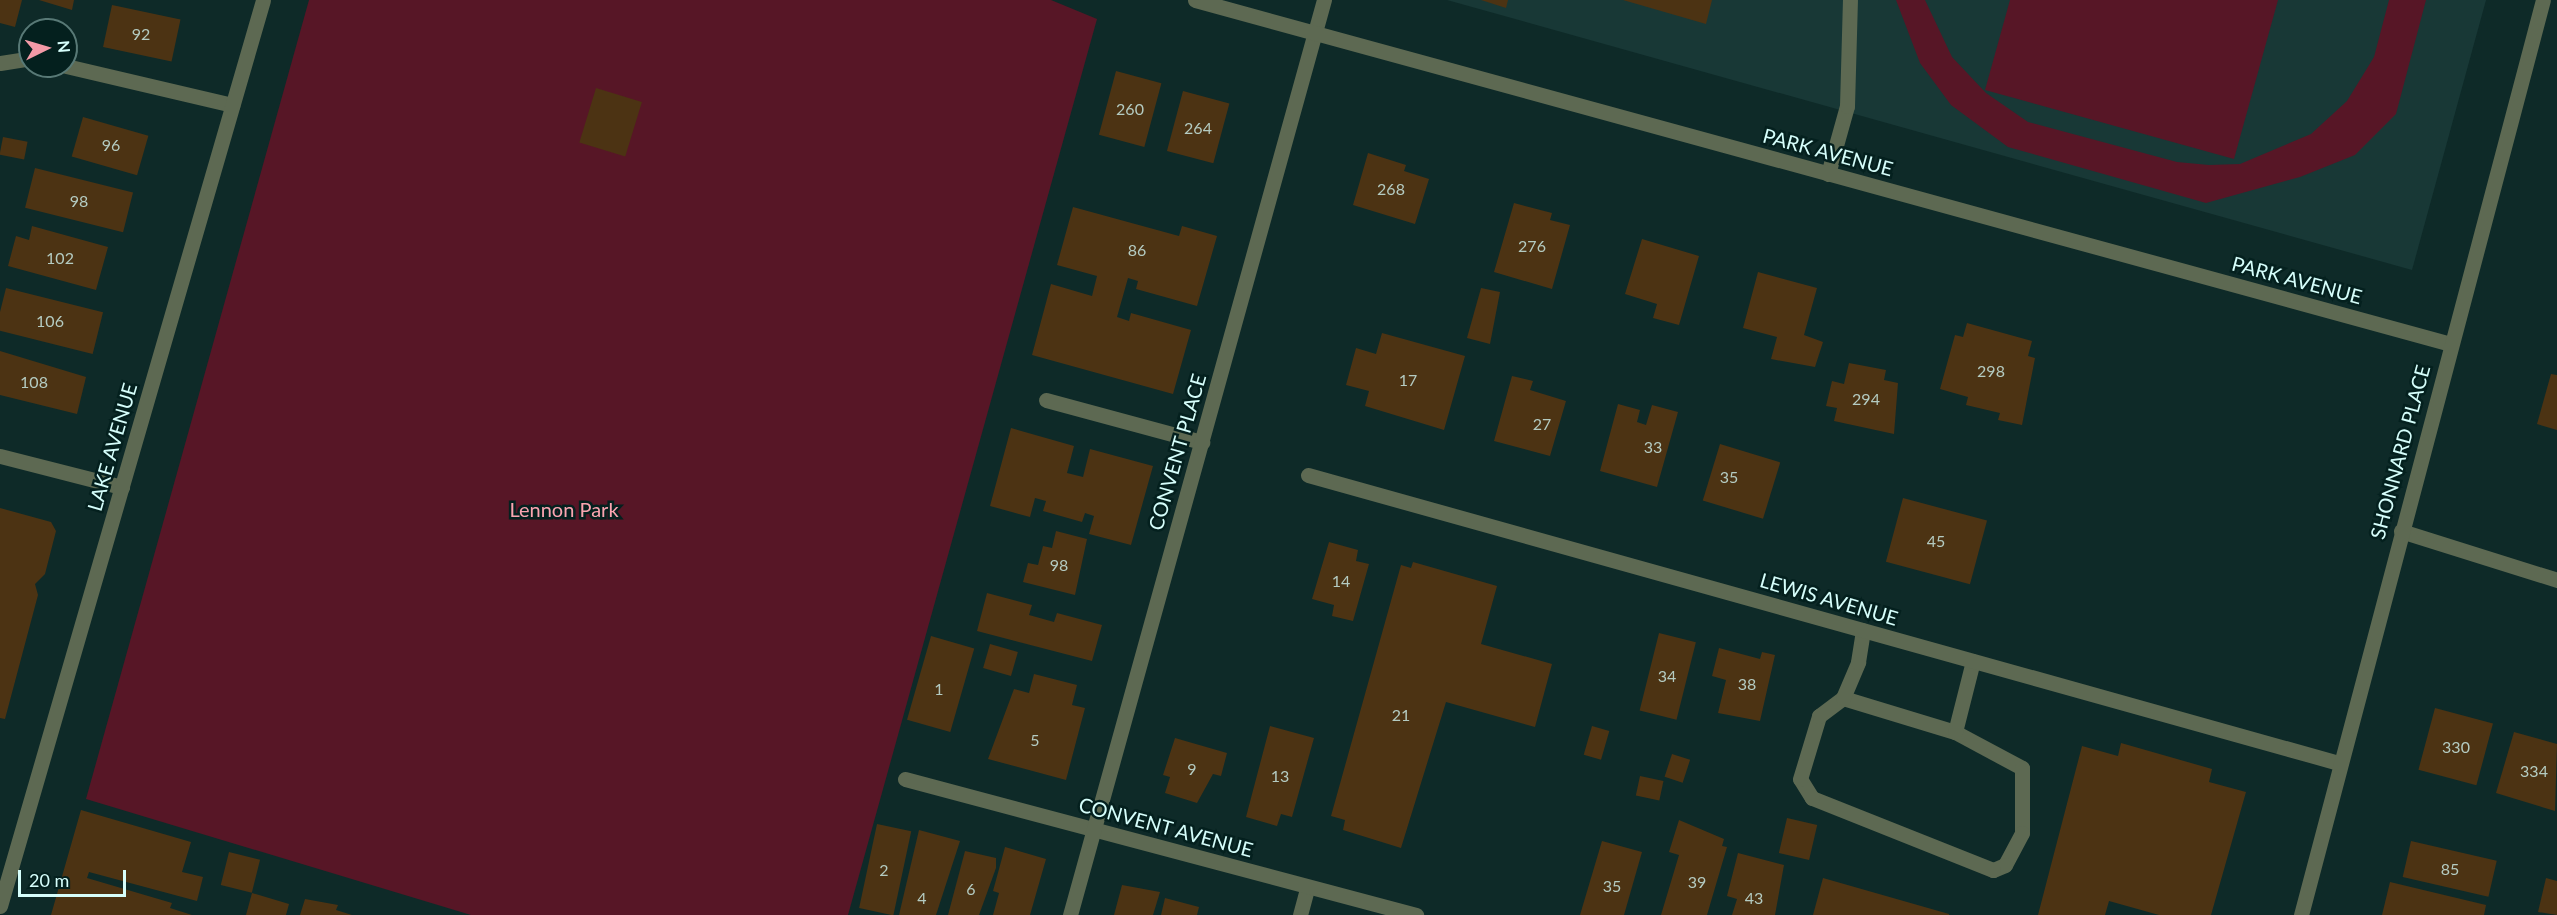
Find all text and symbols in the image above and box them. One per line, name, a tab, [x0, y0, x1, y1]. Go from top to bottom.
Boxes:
north arrow	[18, 18, 78, 78]
house number: 92	[132, 24, 150, 44]
text: N	[54, 40, 74, 54]
house number: 260	[1116, 99, 1144, 119]
house number: 264	[1184, 118, 1212, 138]
street label: PARK AVENUE	[1760, 123, 1896, 181]
house number: 96	[102, 135, 120, 155]
house number: 268	[1377, 179, 1405, 199]
house number: 98	[70, 191, 88, 211]
house number: 276	[1518, 236, 1546, 256]
house number: 86	[1128, 240, 1146, 260]
house number: 102	[46, 248, 74, 268]
street label: PARK AVENUE	[2229, 251, 2365, 309]
house number: 106	[36, 311, 64, 331]
house number: 298	[1977, 361, 2005, 381]
street label: SHONNARD PLACE	[2365, 362, 2435, 542]
house number: 17	[1399, 370, 1417, 390]
street label: CONVENT PLACE	[1143, 371, 1211, 533]
house number: 108	[20, 372, 48, 392]
street label: LAKE AVENUE	[82, 380, 142, 514]
house number: 294	[1852, 389, 1880, 409]
house number: 27	[1533, 414, 1551, 434]
house number: 33	[1644, 437, 1662, 457]
house number: 35	[1720, 467, 1738, 487]
park label: Lennon Park	[509, 497, 619, 521]
house number: 45	[1927, 531, 1945, 551]
house number: 98	[1050, 555, 1068, 575]
street label: LEWIS AVENUE	[1757, 568, 1901, 630]
house number: 14	[1332, 571, 1350, 591]
house number: 34	[1658, 666, 1676, 686]
house number: 38	[1738, 674, 1756, 694]
house number: 1	[934, 679, 944, 699]
house number: 21	[1392, 705, 1410, 725]
house number: 5	[1030, 730, 1040, 750]
house number: 330	[2442, 737, 2470, 757]
house number: 9	[1187, 759, 1197, 779]
house number: 334	[2520, 761, 2548, 781]
house number: 13	[1271, 766, 1289, 786]
street label: CONVENT AVENUE	[1076, 792, 1256, 862]
scale bar	[21, 858, 129, 896]
house number: 85	[2441, 859, 2459, 879]
house number: 2	[879, 860, 889, 880]
text: 20 m	[29, 869, 69, 891]
house number: 39	[1688, 872, 1706, 892]
house number: 35	[1603, 876, 1621, 896]
house number: 6	[966, 879, 976, 899]
house number: 4	[917, 888, 927, 908]
house number: 43	[1745, 888, 1763, 908]

